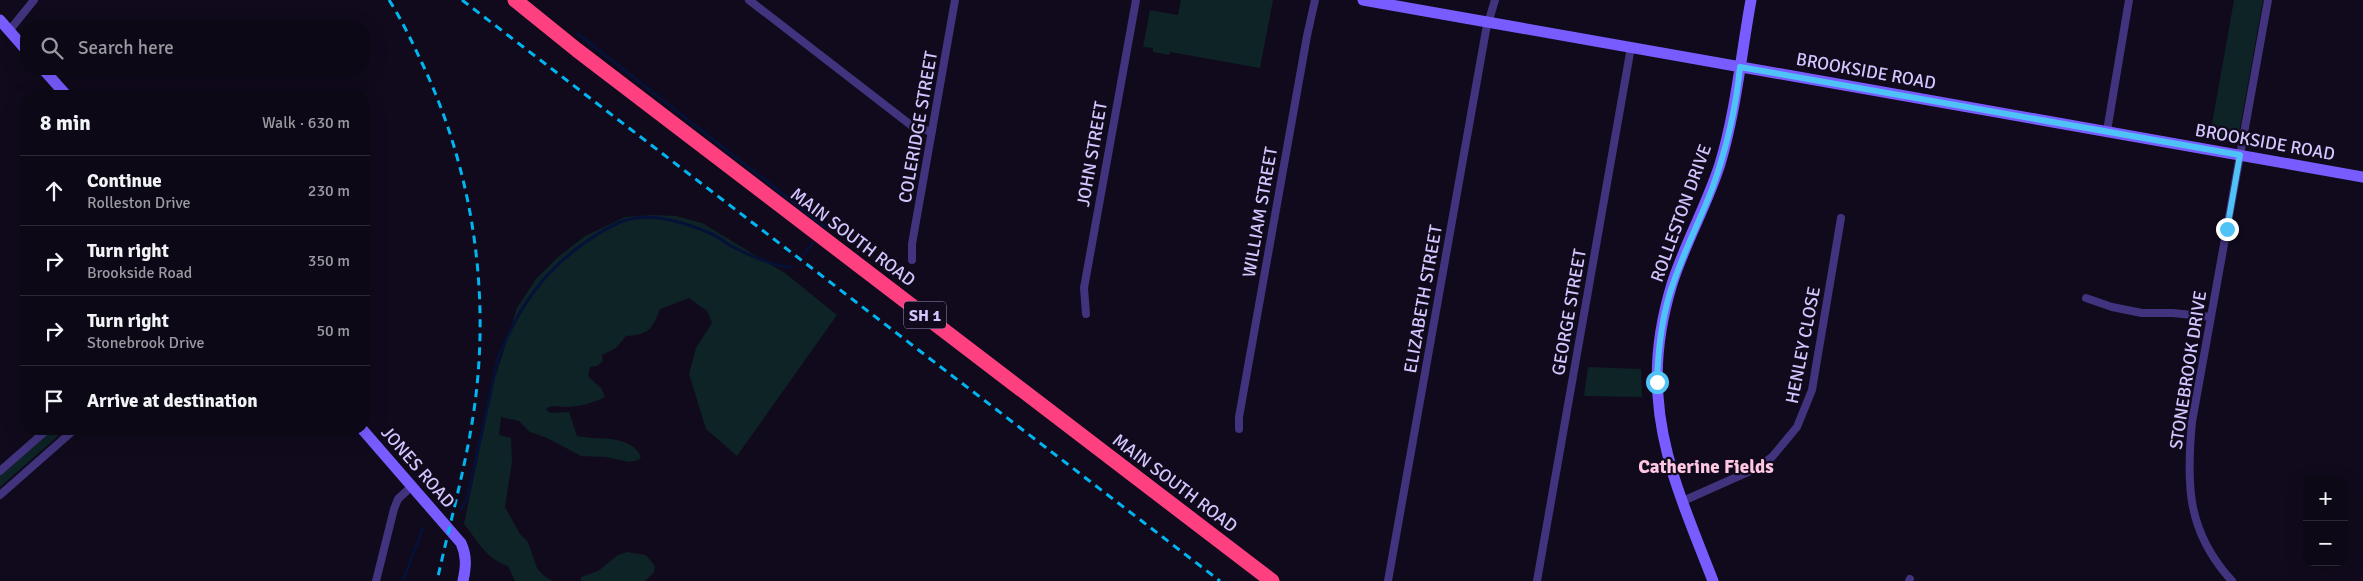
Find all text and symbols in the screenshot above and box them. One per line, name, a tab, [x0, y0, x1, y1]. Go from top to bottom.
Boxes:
search box	[20, 20, 370, 75]
icon: search	[38, 34, 66, 62]
text: Search here	[78, 36, 174, 60]
street label: BROOKSIDE ROAD	[1794, 48, 1938, 94]
street label: COLERIDGE STREET	[894, 49, 942, 205]
street label: JOHN STREET	[1072, 100, 1112, 208]
text: 8 min	[40, 110, 91, 136]
text: Walk · 630 m	[262, 113, 350, 133]
street label: BROOKSIDE ROAD	[2193, 119, 2337, 165]
street label: ROLLESTON DRIVE	[1646, 141, 1716, 285]
street label: WILLIAM STREET	[1238, 145, 1282, 279]
text: Continue	[87, 169, 162, 193]
icon: ahead	[40, 177, 68, 205]
text: 230 m	[308, 181, 350, 201]
street label: MAIN SOUTH ROAD	[786, 183, 920, 291]
text: Rolleston Drive	[87, 193, 191, 213]
route end	[2216, 218, 2239, 241]
street label: ELIZABETH STREET	[1399, 223, 1447, 375]
text: Turn right	[87, 239, 169, 263]
icon: right	[40, 247, 68, 275]
street label: GEORGE STREET	[1547, 247, 1591, 377]
text: 350 m	[308, 251, 350, 271]
text: Brookside Road	[87, 263, 192, 283]
street label: HENLEY CLOSE	[1781, 285, 1825, 405]
street label: STONEBROOK DRIVE	[2165, 289, 2211, 451]
road number: SH 1	[904, 302, 946, 328]
text: Turn right	[87, 309, 169, 333]
icon: right	[40, 317, 68, 345]
text: 50 m	[316, 321, 350, 341]
text: Stonebrook Drive	[87, 333, 204, 353]
route start	[1646, 371, 1669, 394]
icon: arrive	[40, 387, 68, 415]
text: Arrive at destination	[87, 389, 258, 413]
street label: JONES ROAD	[377, 422, 459, 512]
street label: MAIN SOUTH ROAD	[1108, 429, 1242, 537]
district label: Catherine Fields	[1638, 455, 1774, 479]
map controls	[2303, 476, 2348, 566]
button: +	[2303, 476, 2348, 521]
button: −	[2303, 521, 2348, 566]

